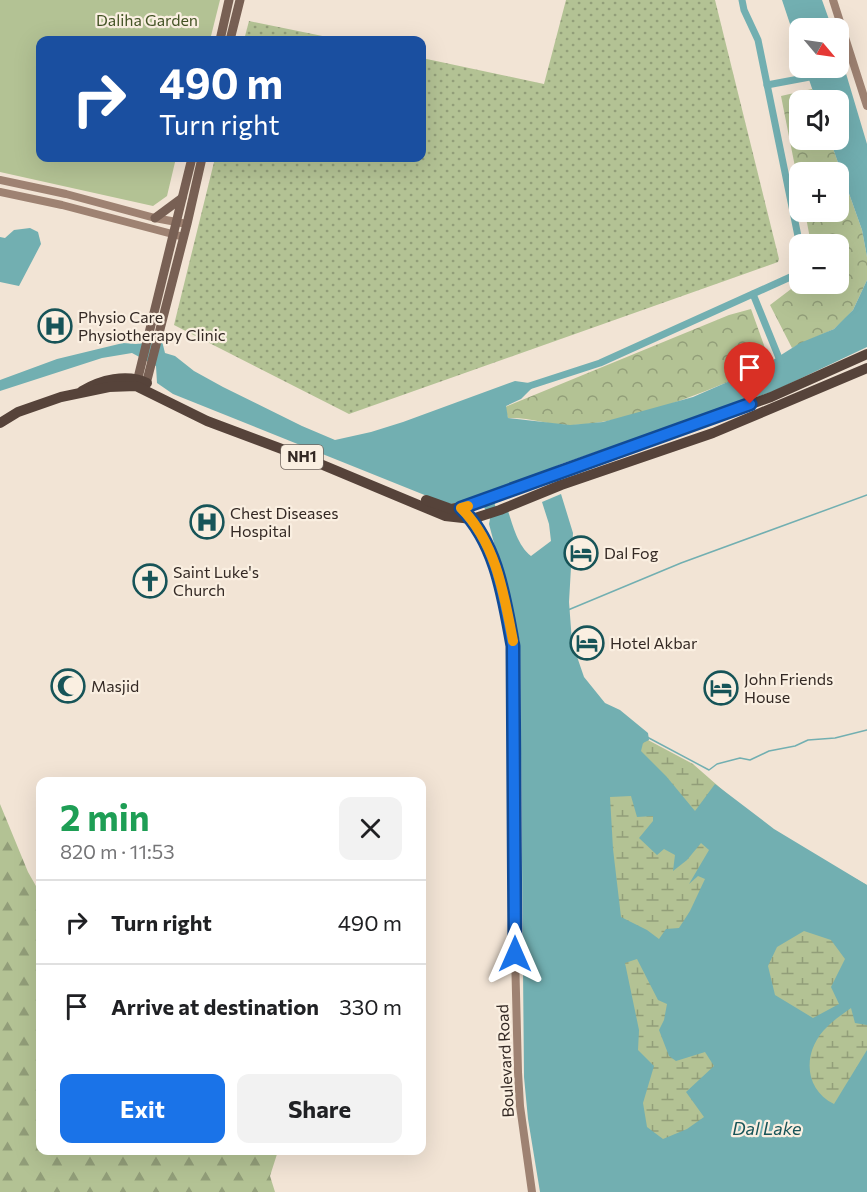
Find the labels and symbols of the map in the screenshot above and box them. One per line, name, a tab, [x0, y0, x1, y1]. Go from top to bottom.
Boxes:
park label: Daliha Garden	[96, 10, 198, 29]
north arrow	[789, 18, 849, 78]
place label: Physio Care Physiotherapy Clinic	[78, 307, 226, 344]
hospital icon: Physio Care Physiotherapy Clinic	[37, 308, 73, 344]
pin	[724, 342, 775, 404]
road number: NH1	[281, 445, 323, 469]
place label: Chest Diseases Hospital	[230, 503, 338, 540]
hospital icon: Chest Diseases Hospital	[189, 504, 225, 540]
hotel icon: Dal Fog	[563, 535, 599, 571]
place label: Dal Fog	[604, 543, 659, 562]
place label: Saint Luke's Church	[173, 562, 259, 599]
church icon: Saint Luke's Church	[132, 563, 168, 599]
hotel icon: Hotel Akbar	[569, 625, 605, 661]
place label: Hotel Akbar	[610, 633, 698, 652]
mosque icon: Masjid	[50, 668, 86, 704]
place label: John Friends House	[744, 669, 833, 706]
hotel icon: John Friends House	[703, 670, 739, 706]
place label: Masjid	[91, 676, 139, 695]
position arrow	[483, 922, 547, 986]
street label: Boulevard Road	[492, 1004, 517, 1118]
water label: Dal Lake	[732, 1117, 802, 1139]

